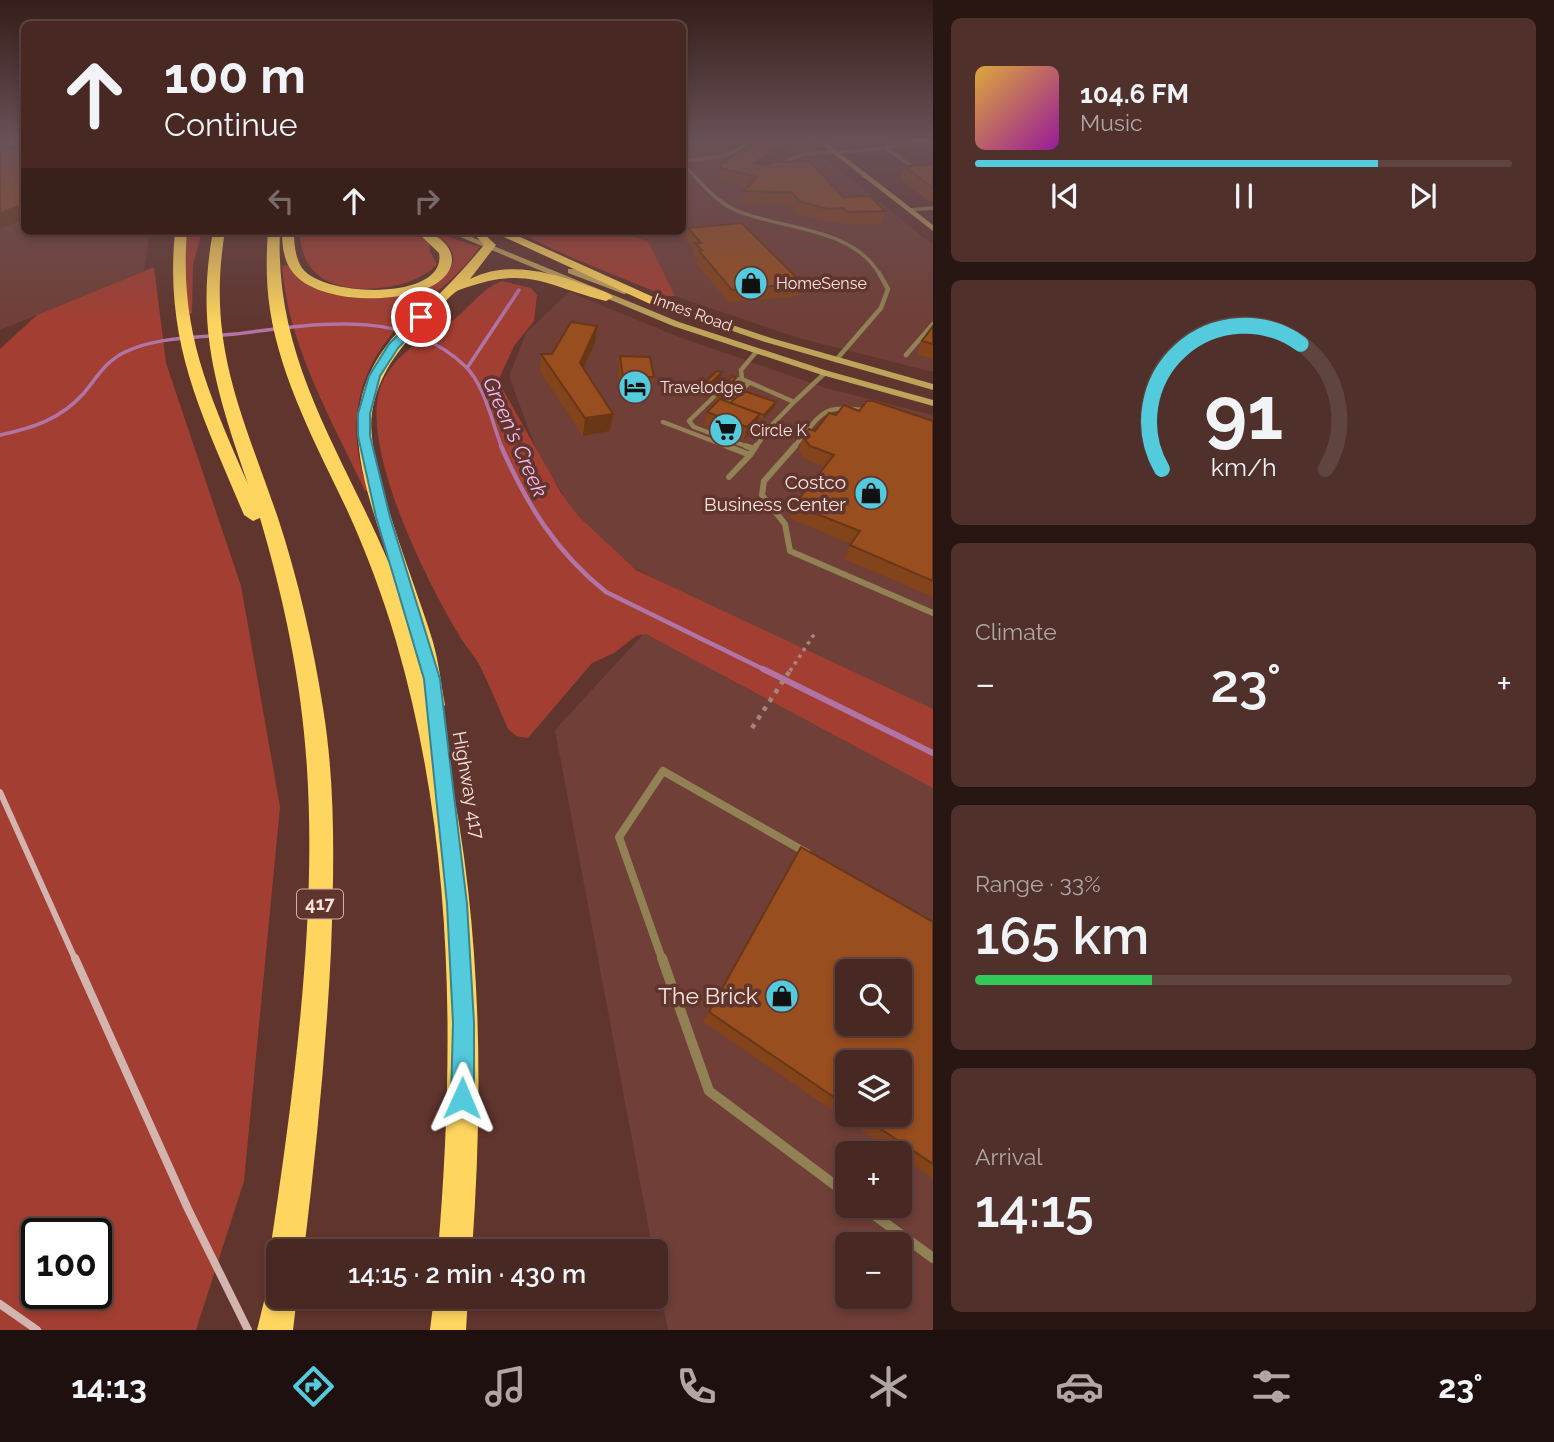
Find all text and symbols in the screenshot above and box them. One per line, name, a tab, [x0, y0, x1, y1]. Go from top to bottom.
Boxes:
text: 100 m	[164, 47, 306, 104]
icon: ahead	[49, 49, 140, 140]
text: 104.6 FM	[1080, 79, 1189, 109]
text: Continue	[164, 106, 298, 143]
text: Music	[1080, 109, 1143, 136]
icon: previous	[1046, 177, 1084, 215]
icon: pause	[1225, 177, 1263, 215]
icon: next	[1404, 177, 1442, 215]
icon: left	[262, 182, 300, 220]
icon: ahead	[335, 182, 373, 220]
icon: right	[408, 182, 446, 220]
shop icon: HomeSense	[732, 264, 770, 302]
place label: HomeSense	[776, 274, 867, 293]
pin	[391, 287, 451, 347]
street label: Innes Road	[651, 289, 735, 335]
icon: arrive	[402, 298, 440, 336]
hotel icon: Travelodge	[616, 368, 654, 406]
text: 91	[1204, 371, 1283, 456]
water label: Green's Creek	[478, 373, 553, 501]
place label: Travelodge	[660, 378, 743, 397]
supermarket icon: Circle K	[707, 411, 745, 449]
place label: Circle K	[750, 421, 807, 440]
text: km/h	[1211, 451, 1276, 481]
place label: Costco Business Center	[704, 471, 846, 515]
shop icon: Costco Business Center	[852, 474, 890, 512]
text: Climate	[975, 618, 1057, 645]
text: 23°	[1211, 653, 1281, 714]
text: −	[975, 661, 995, 706]
text: +	[1496, 661, 1512, 706]
street label: Highway 417	[449, 729, 489, 841]
text: Range · 33%	[975, 870, 1101, 897]
road number: 417	[297, 890, 343, 918]
text: 165 km	[975, 905, 1149, 966]
map controls	[835, 959, 912, 1309]
button: search	[835, 959, 912, 1036]
shop icon: The Brick	[763, 977, 801, 1015]
place label: The Brick	[658, 982, 758, 1009]
button: layers	[835, 1050, 912, 1127]
position arrow	[425, 1061, 499, 1135]
button: +	[835, 1141, 912, 1218]
text: Arrival	[975, 1143, 1042, 1170]
text: 14:15	[975, 1178, 1094, 1239]
speed limit sign: 100	[21, 1218, 112, 1309]
button: −	[835, 1232, 912, 1309]
text: 14:15 · 2 min · 430 m	[348, 1259, 586, 1289]
icon: directions	[289, 1362, 338, 1411]
icon: music	[481, 1362, 530, 1411]
icon: phone	[672, 1362, 721, 1411]
icon: climate	[864, 1362, 913, 1411]
icon: car	[1055, 1362, 1104, 1411]
icon: filters	[1247, 1362, 1296, 1411]
text: 14:13	[71, 1368, 147, 1405]
text: 23°	[1438, 1368, 1483, 1405]

